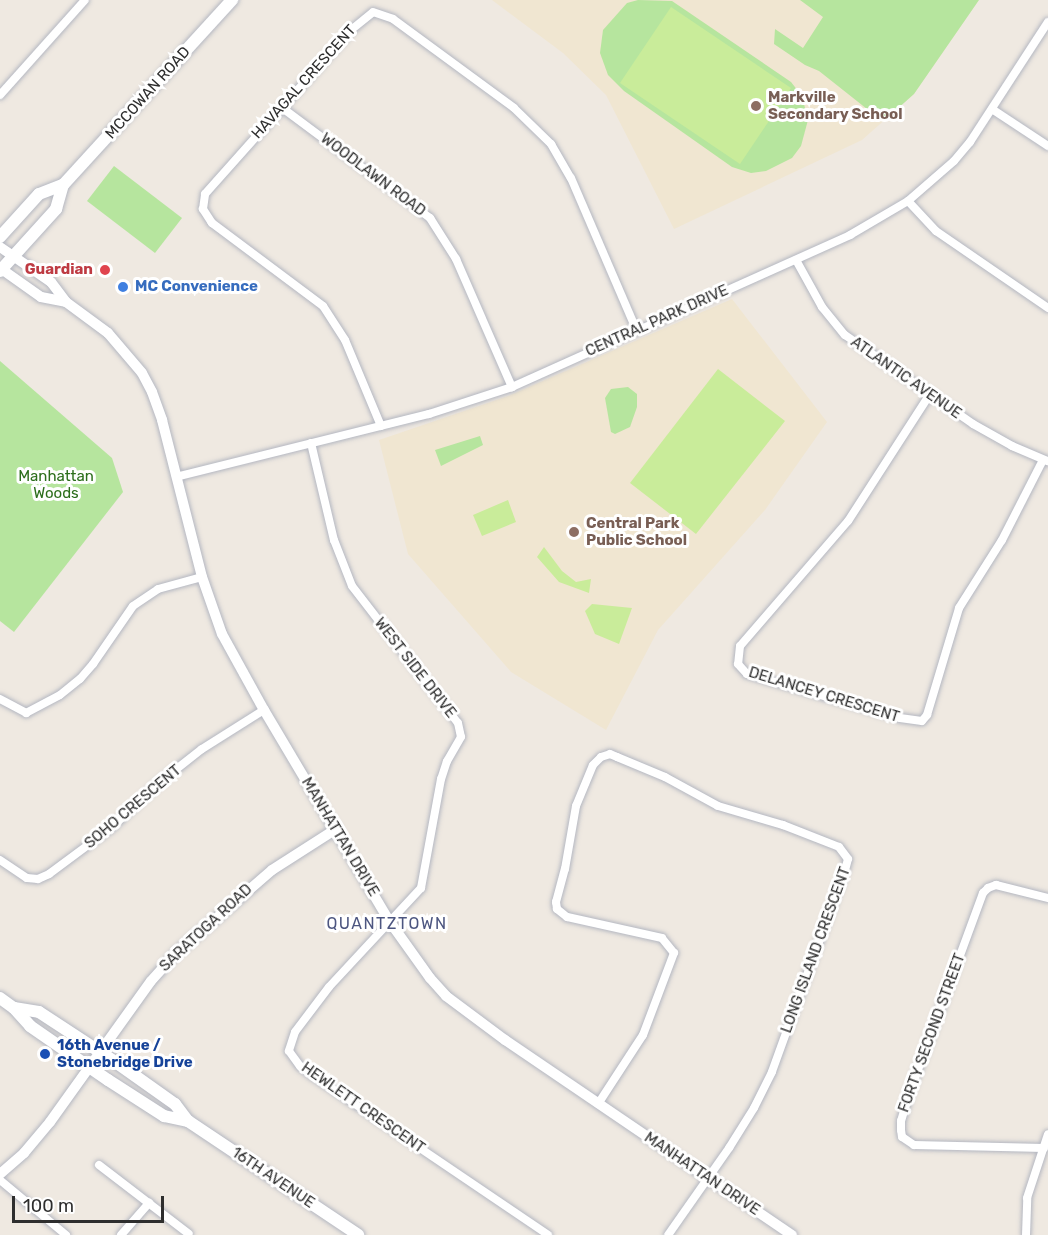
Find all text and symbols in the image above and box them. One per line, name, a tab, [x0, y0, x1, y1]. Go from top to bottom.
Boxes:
street label: HAVAGAL CRESCENT	[248, 21, 360, 143]
street label: MCCOWAN ROAD	[102, 43, 194, 143]
place label: Markville Secondary School	[768, 88, 903, 123]
marker: Markville Secondary School	[749, 99, 763, 113]
street label: WOODLAWN ROAD	[317, 130, 429, 220]
place label: Guardian	[25, 261, 93, 279]
marker: Guardian	[98, 263, 112, 277]
place label: MC Convenience	[135, 278, 258, 296]
marker: MC Convenience	[116, 280, 130, 294]
street label: CENTRAL PARK DRIVE	[583, 281, 731, 361]
street label: ATLANTIC AVENUE	[847, 333, 965, 423]
park label: Manhattan Woods	[18, 467, 94, 502]
place label: Central Park Public School	[586, 514, 687, 549]
marker: Central Park Public School	[567, 525, 581, 539]
street label: WEST SIDE DRIVE	[370, 614, 460, 722]
street label: DELANCEY CRESCENT	[746, 663, 902, 727]
street label: SOHO CRESCENT	[81, 761, 185, 853]
street label: MANHATTAN DRIVE	[297, 774, 383, 900]
street label: LONG ISLAND CRESCENT	[778, 864, 854, 1036]
street label: SARATOGA ROAD	[156, 880, 256, 976]
district label: QUANTZTOWN	[326, 914, 448, 934]
street label: FORTY SECOND STREET	[895, 951, 969, 1115]
place label: 16th Avenue / Stonebridge Drive	[57, 1036, 193, 1071]
marker: 16th Avenue / Stonebridge Drive	[38, 1047, 52, 1061]
street label: HEWLETT CRESCENT	[298, 1059, 428, 1157]
street label: MANHATTAN DRIVE	[641, 1129, 763, 1219]
street label: 16TH AVENUE	[228, 1144, 318, 1212]
scale bar	[15, 1184, 166, 1222]
text: 100 m	[23, 1195, 74, 1217]

